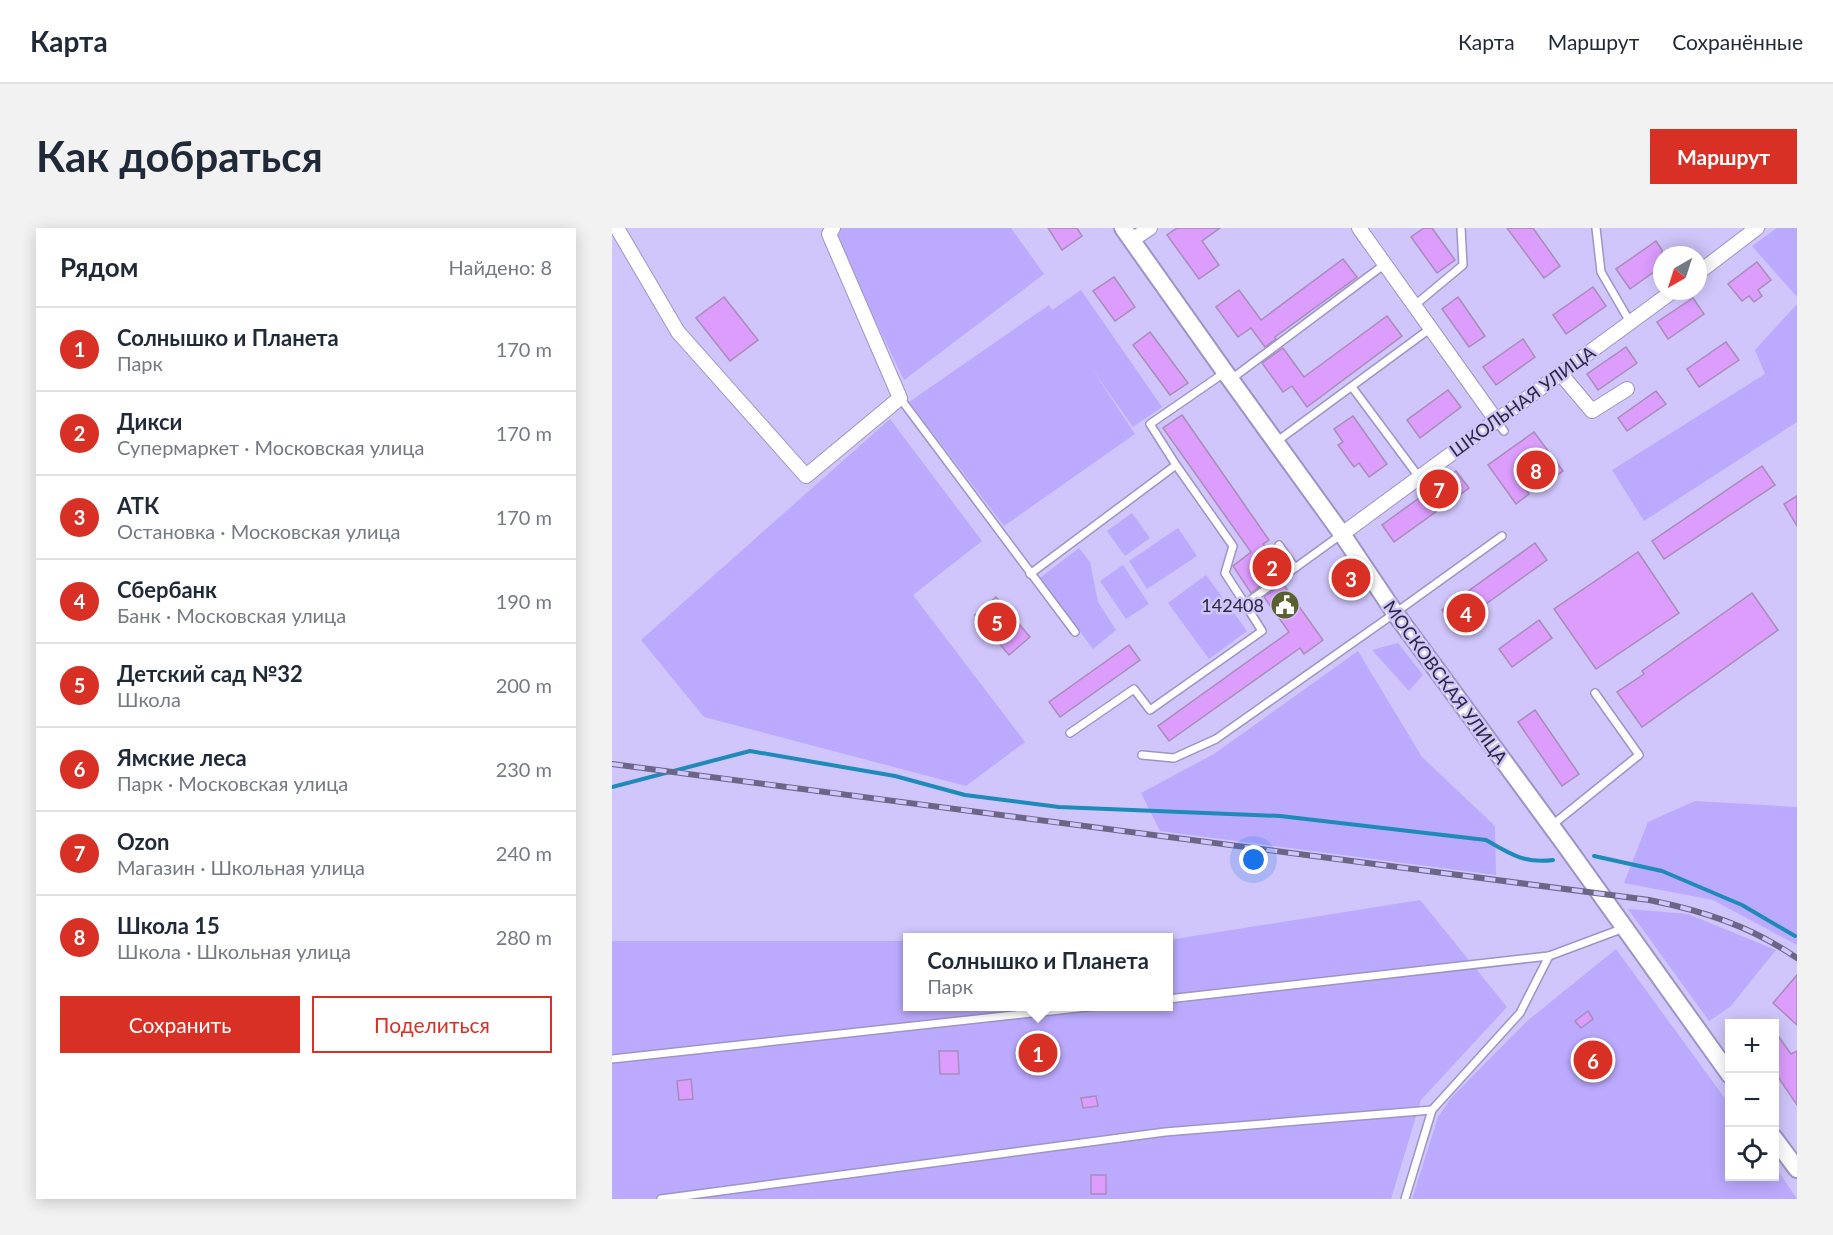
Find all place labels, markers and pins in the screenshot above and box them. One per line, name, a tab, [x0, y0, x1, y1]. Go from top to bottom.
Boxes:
pin: 8	[1516, 448, 1556, 492]
pin: 7	[1420, 466, 1458, 512]
pin: 2	[1252, 544, 1292, 590]
pin: 3	[1332, 556, 1370, 600]
public building icon: 142408	[1269, 589, 1301, 621]
pin: 4	[1446, 590, 1486, 636]
place label: 142408	[1201, 594, 1264, 616]
pin: 5	[978, 600, 1016, 644]
pin: 1	[1018, 1030, 1058, 1076]
pin: 6	[1574, 1038, 1612, 1082]

